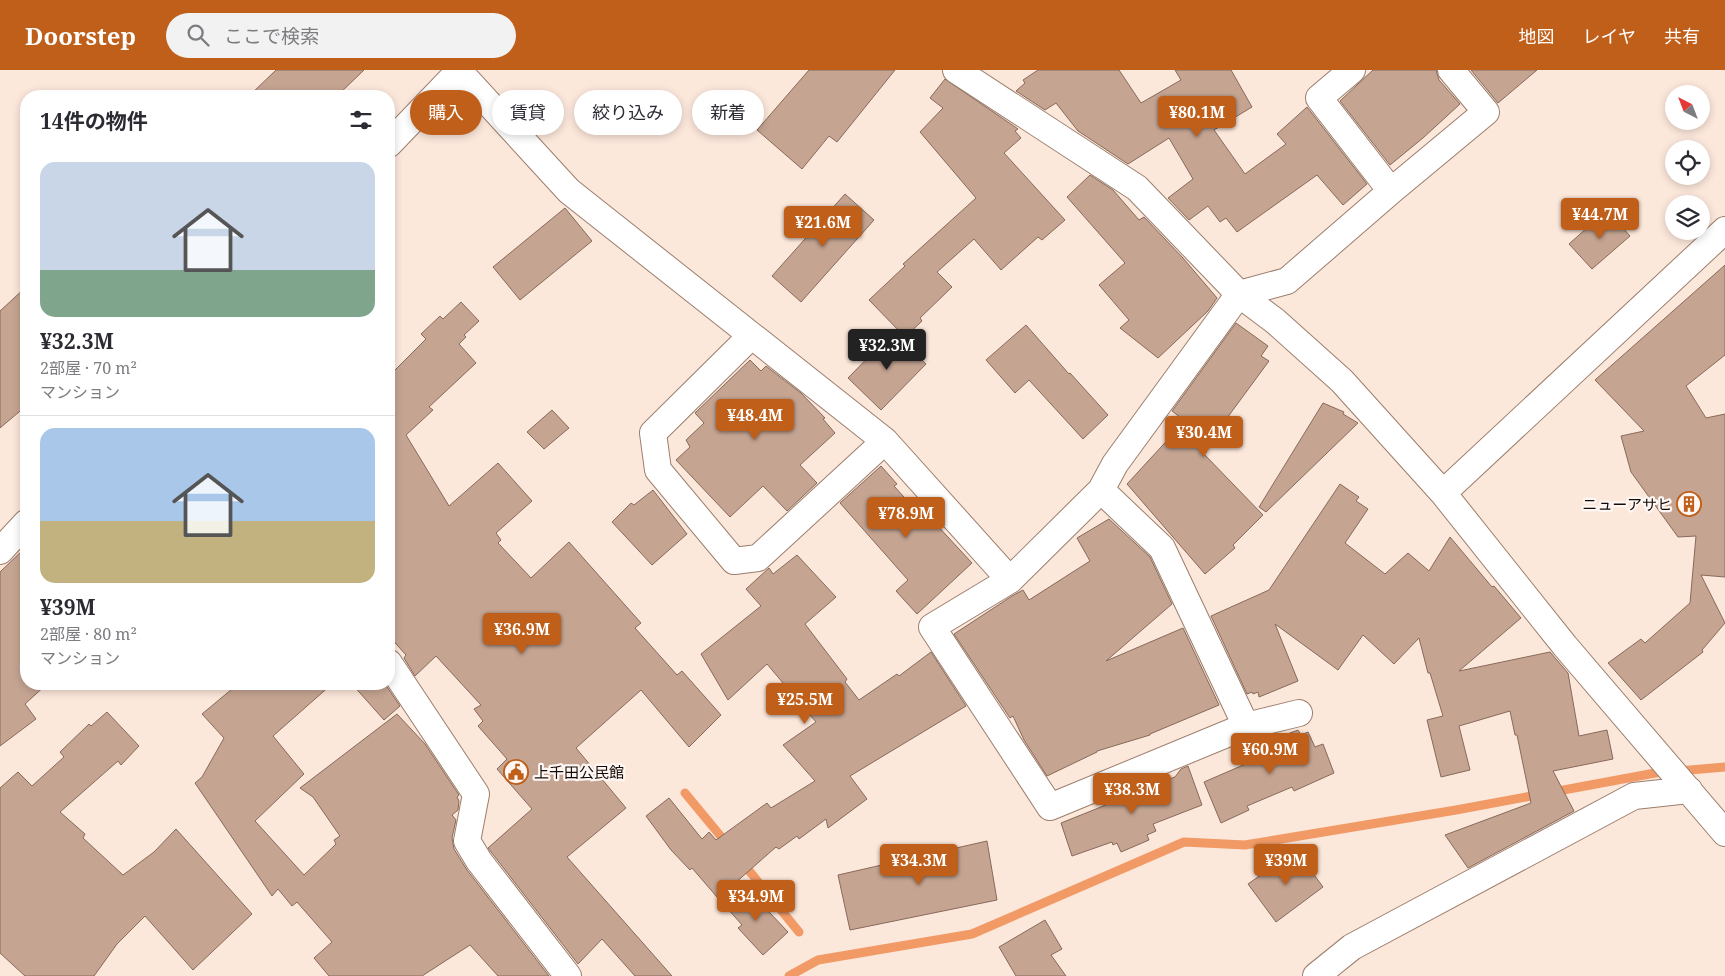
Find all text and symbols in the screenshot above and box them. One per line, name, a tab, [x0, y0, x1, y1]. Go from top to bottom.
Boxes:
search box	[166, 13, 516, 58]
text: Doorstep	[25, 19, 136, 52]
icon: search	[184, 21, 212, 49]
text: ここで検索	[224, 23, 319, 49]
text: 地図	[1519, 24, 1555, 48]
text: レイヤ	[1583, 24, 1636, 48]
text: 共有	[1664, 24, 1700, 48]
north arrow	[1665, 85, 1710, 130]
map controls	[1665, 85, 1710, 240]
chip: 購入	[410, 90, 482, 135]
chip: 賃貸	[492, 90, 564, 135]
chip: 絞り込み	[574, 90, 682, 135]
chip: 新着	[692, 90, 764, 135]
pin: ¥80.1M	[1156, 96, 1238, 138]
text: ¥80.1M	[1169, 101, 1225, 123]
icon: filters	[347, 106, 375, 134]
text: 14件の物件	[40, 107, 148, 135]
button: locate	[1665, 140, 1710, 185]
icon: home	[163, 195, 253, 285]
button: layers	[1665, 195, 1710, 240]
pin: ¥44.7M	[1559, 198, 1641, 240]
text: ¥44.7M	[1572, 203, 1628, 225]
pin: ¥21.6M	[782, 206, 864, 248]
text: ¥21.6M	[795, 211, 851, 233]
text: ¥32.3M	[40, 327, 114, 355]
pin: ¥32.3M	[846, 328, 928, 371]
text: ¥32.3M	[859, 334, 915, 356]
text: 2部屋 · 70 m²	[40, 357, 137, 379]
text: マンション	[40, 381, 120, 403]
pin: ¥48.4M	[714, 398, 796, 441]
text: ¥48.4M	[727, 404, 783, 426]
pin: ¥30.4M	[1163, 416, 1245, 458]
text: ¥30.4M	[1176, 421, 1232, 443]
icon: home	[163, 460, 253, 550]
building icon: ニューアサヒ	[1676, 491, 1702, 517]
place label: ニューアサヒ	[1583, 494, 1672, 514]
pin: ¥78.9M	[865, 496, 947, 539]
text: ¥78.9M	[878, 502, 934, 524]
text: ¥39M	[40, 593, 96, 621]
pin: ¥36.9M	[481, 612, 563, 655]
text: ¥36.9M	[494, 618, 550, 640]
text: 2部屋 · 80 m²	[40, 623, 137, 645]
text: マンション	[40, 647, 120, 669]
pin: ¥25.5M	[764, 682, 846, 725]
text: ¥25.5M	[777, 688, 833, 710]
pin: ¥60.9M	[1229, 732, 1311, 775]
text: ¥60.9M	[1242, 738, 1298, 760]
public building icon: 上千田公民館	[503, 759, 529, 785]
place label: 上千田公民館	[534, 762, 624, 782]
pin: ¥38.3M	[1091, 772, 1173, 815]
text: ¥38.3M	[1104, 778, 1160, 800]
pin: ¥34.3M	[878, 844, 960, 886]
pin: ¥39M	[1256, 844, 1316, 886]
text: ¥34.3M	[891, 849, 947, 871]
text: ¥39M	[1265, 849, 1307, 871]
pin: ¥34.9M	[715, 880, 797, 922]
text: ¥34.9M	[728, 885, 784, 907]

